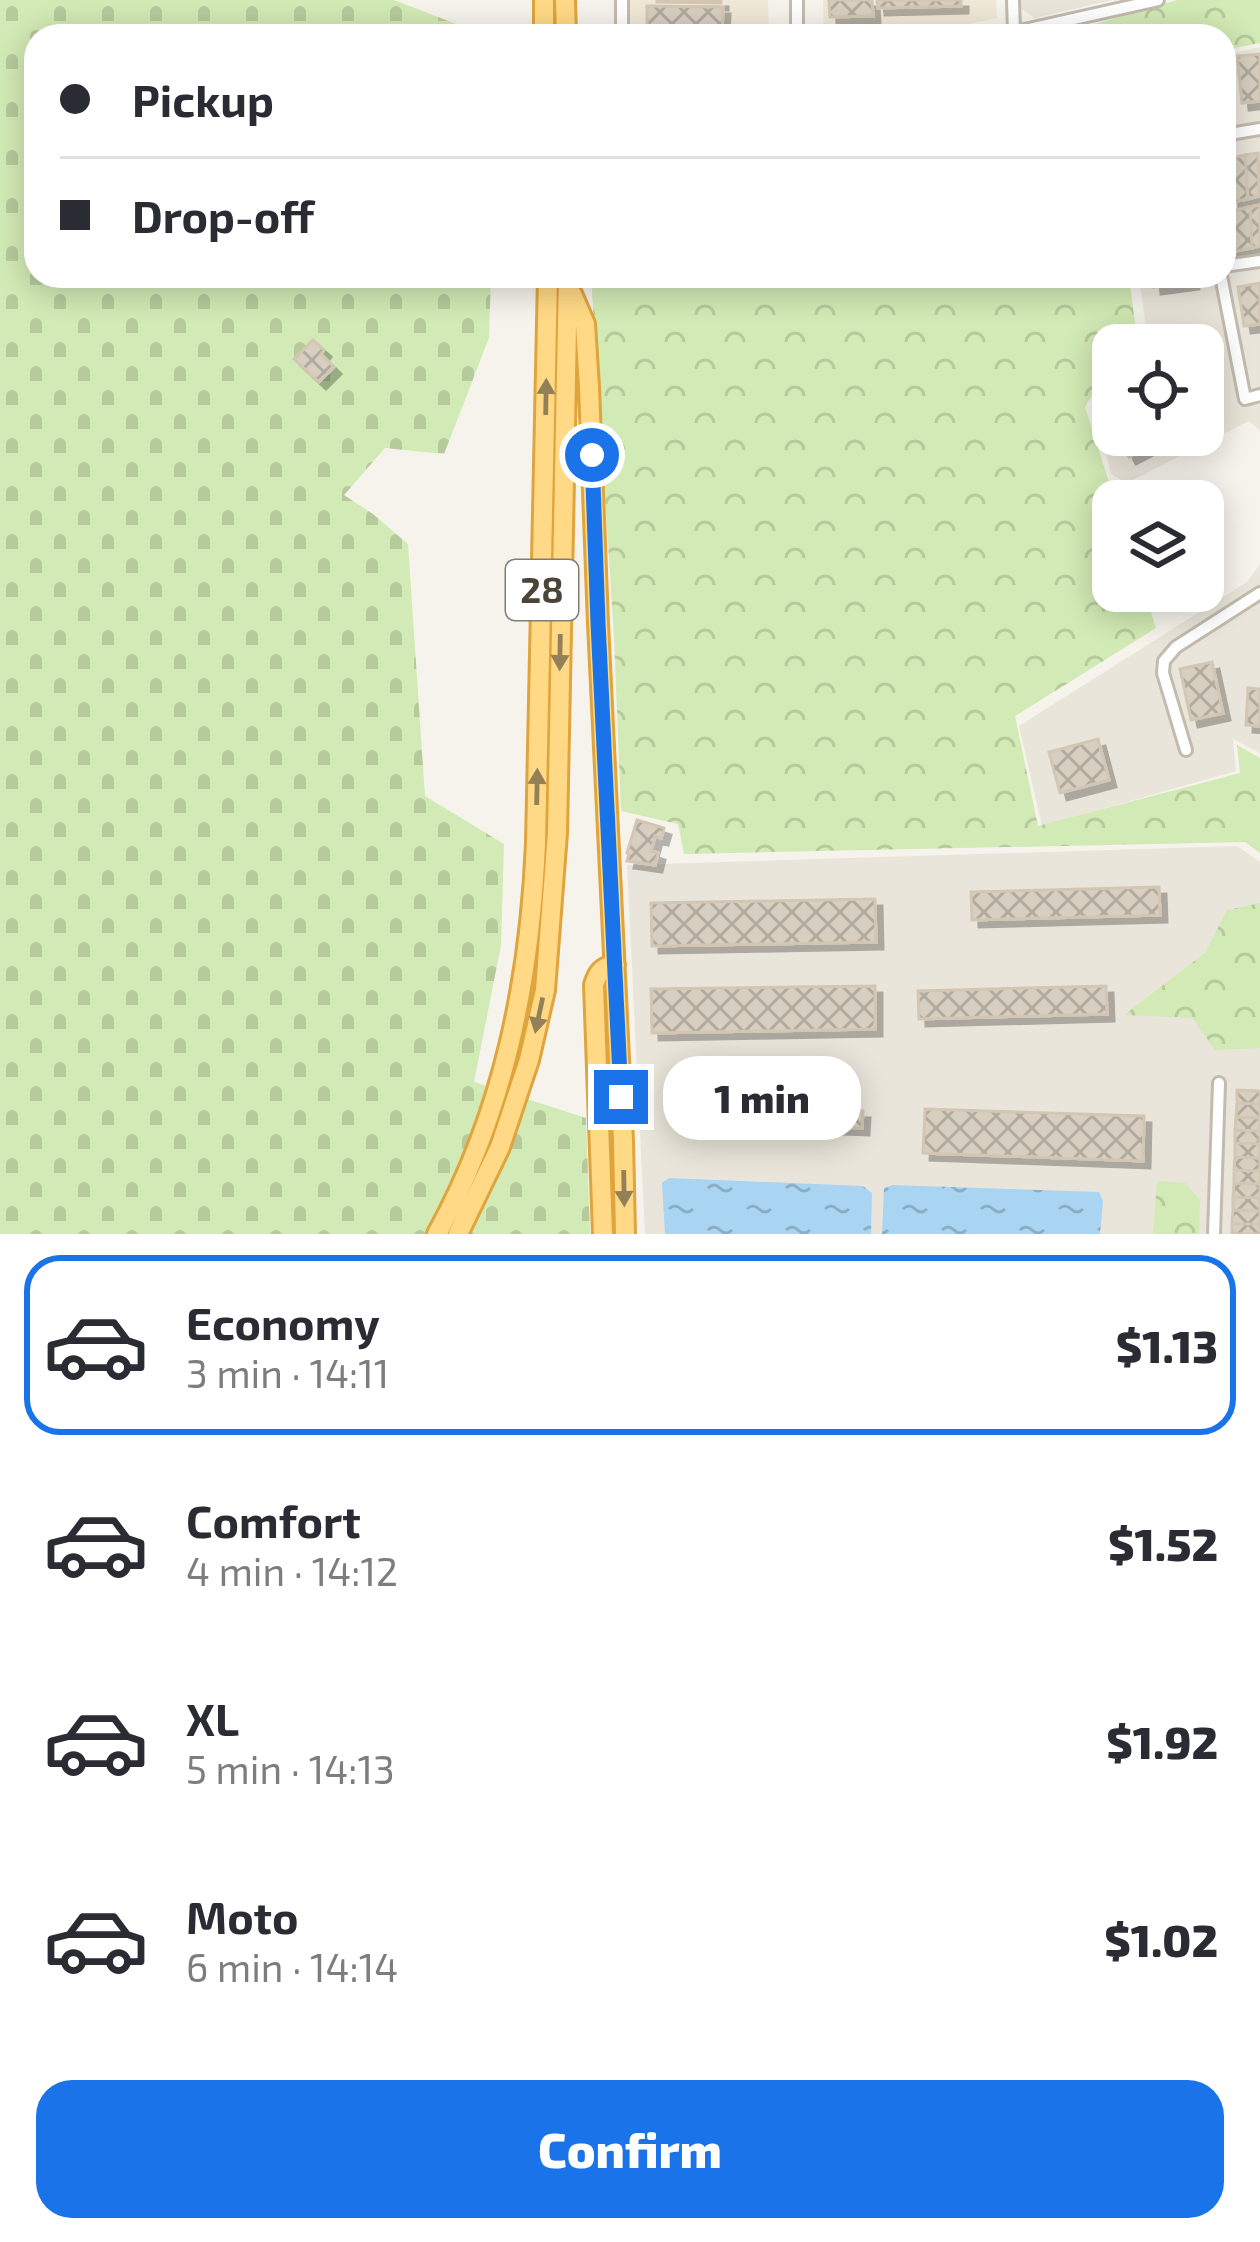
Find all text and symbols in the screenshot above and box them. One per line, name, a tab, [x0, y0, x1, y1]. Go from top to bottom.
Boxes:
text: Pickup	[132, 72, 274, 126]
text: Drop-off	[132, 188, 314, 242]
map controls	[1092, 324, 1224, 612]
button: locate	[1092, 324, 1224, 456]
one-way arrow	[536, 377, 555, 415]
route start	[565, 428, 619, 482]
button: layers	[1092, 480, 1224, 612]
road number: 28	[506, 560, 578, 620]
one-way arrow	[551, 634, 570, 672]
one-way arrow	[528, 767, 547, 805]
one-way arrow	[529, 996, 548, 1034]
callout: 1 min	[663, 1055, 861, 1139]
route end	[594, 1070, 648, 1124]
text: 1 min	[714, 1074, 810, 1121]
one-way arrow	[615, 1170, 634, 1208]
icon: car	[42, 1291, 150, 1399]
text: Economy	[186, 1295, 380, 1349]
text: $1.13	[1116, 1318, 1218, 1372]
text: 3 min · 14:11	[186, 1349, 389, 1396]
icon: car	[42, 1489, 150, 1597]
text: Comfort	[186, 1493, 361, 1547]
text: $1.52	[1108, 1516, 1218, 1570]
text: 4 min · 14:12	[186, 1547, 398, 1594]
icon: car	[42, 1687, 150, 1795]
text: XL	[186, 1691, 239, 1745]
text: $1.92	[1106, 1714, 1218, 1768]
text: 5 min · 14:13	[186, 1745, 395, 1792]
icon: car	[42, 1885, 150, 1993]
text: Moto	[186, 1889, 299, 1943]
text: $1.02	[1104, 1912, 1218, 1966]
text: 6 min · 14:14	[186, 1943, 398, 1990]
button: Confirm	[36, 2080, 1224, 2218]

